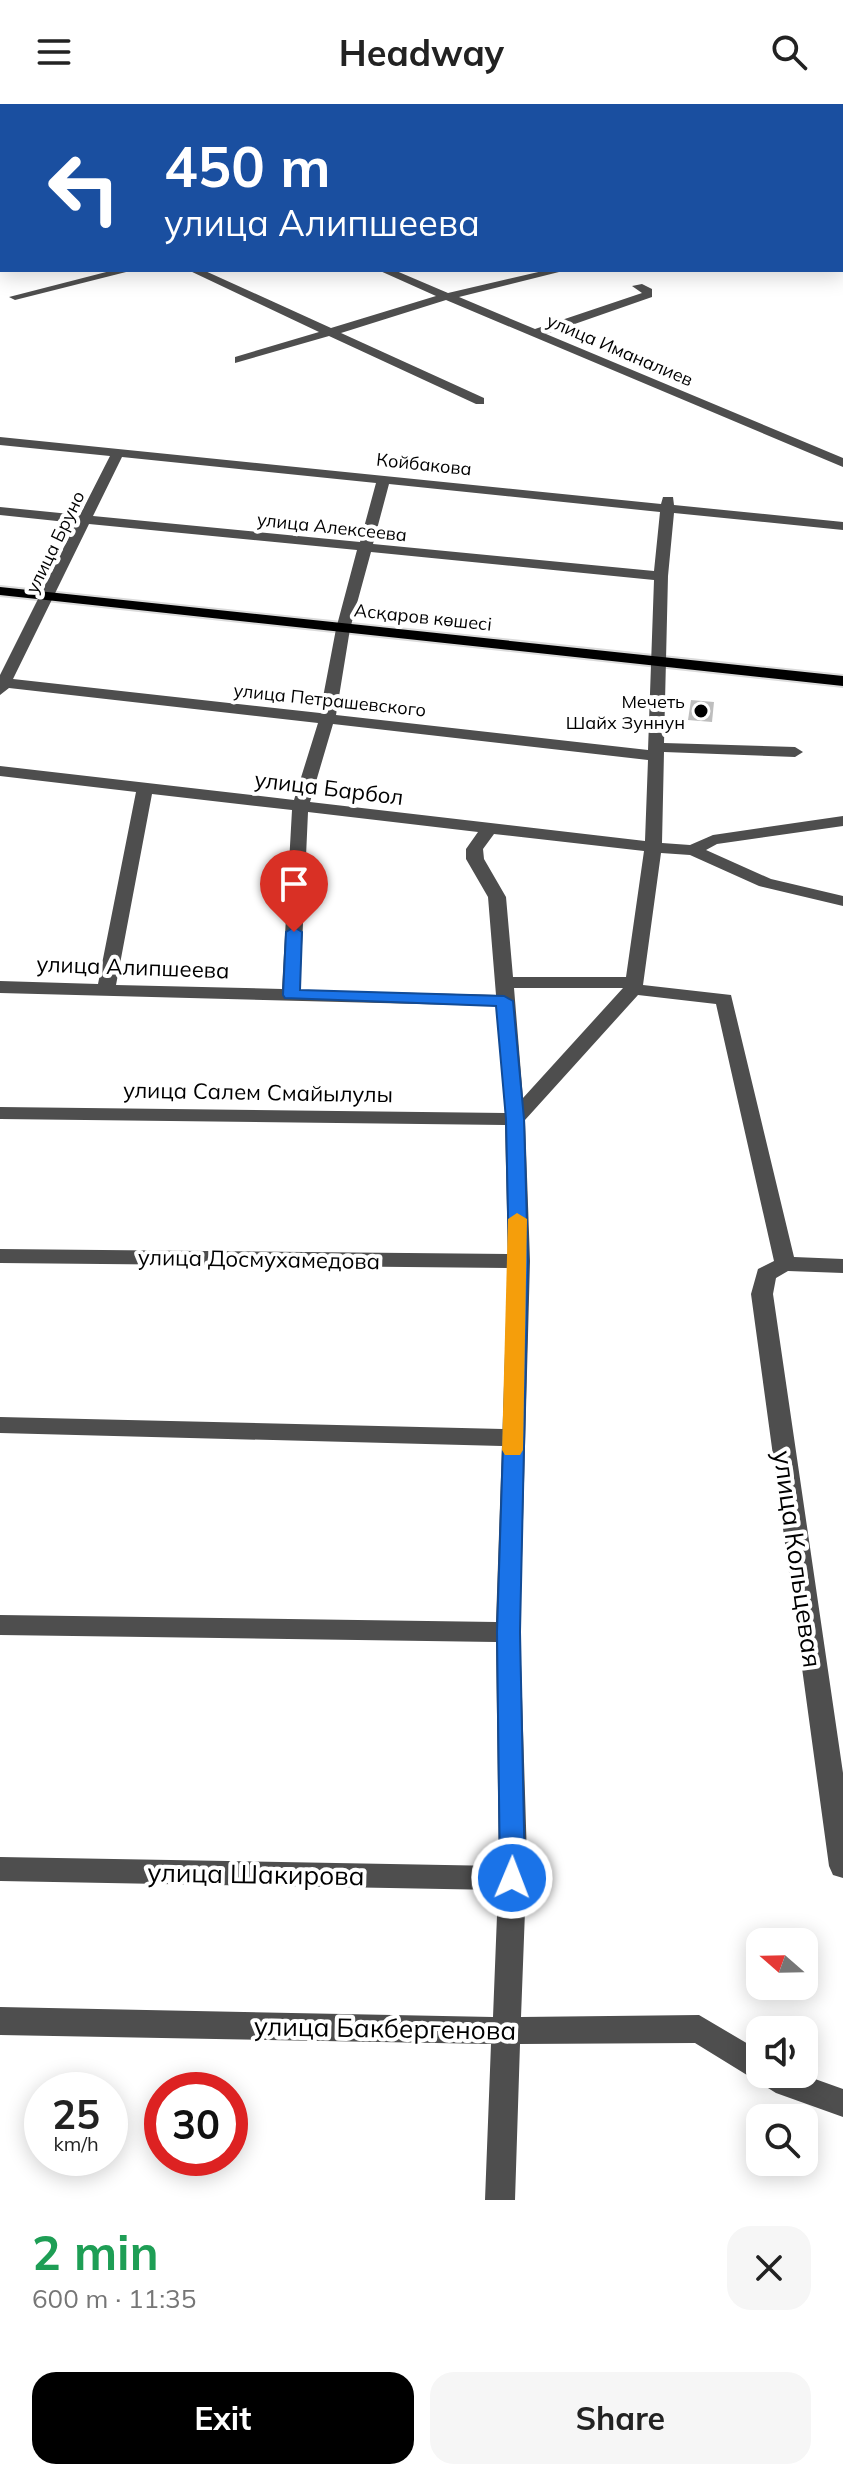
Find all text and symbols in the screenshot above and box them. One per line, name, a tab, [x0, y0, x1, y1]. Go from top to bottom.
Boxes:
icon: menu	[32, 30, 76, 74]
text: Headway	[339, 30, 504, 75]
icon: search	[767, 30, 811, 74]
text: 450 m	[164, 131, 331, 201]
icon: left	[32, 136, 136, 240]
text: улица Алипшеева	[164, 200, 480, 245]
street label: улица Иманалиев	[543, 309, 697, 391]
street label: Койбакова	[375, 448, 473, 480]
street label: улица Бруно	[20, 487, 90, 597]
street label: улица Алексеева	[256, 508, 408, 546]
street label: Асқаров көшесі	[353, 598, 493, 636]
street label: улица Петрашевского	[233, 678, 427, 722]
place label: Мечеть Шайх Зуннун	[566, 690, 685, 734]
marker: Мечеть Шайх Зуннун	[692, 702, 710, 720]
street label: улица Барбол	[253, 765, 405, 811]
pin	[260, 850, 328, 932]
icon: arrive	[272, 862, 316, 906]
street label: улица Алипшеева	[36, 950, 230, 984]
street label: улица Салем Смайылулы	[123, 1076, 393, 1108]
street label: улица Досмухамедова	[138, 1243, 380, 1275]
street label: улица Кольцевая	[766, 1448, 830, 1670]
position arrow	[470, 1836, 554, 1920]
street label: улица Шакирова	[147, 1856, 365, 1892]
north arrow	[746, 1928, 818, 2000]
map controls	[746, 1928, 818, 2176]
street label: улица Бакбергенова	[254, 2009, 516, 2047]
button: sound	[746, 2016, 818, 2088]
speed limit sign: 30	[144, 2072, 248, 2176]
text: 25	[52, 2089, 100, 2139]
button: search	[746, 2104, 818, 2176]
text: km/h	[53, 2131, 99, 2156]
text: 2 min	[32, 2222, 159, 2282]
button: close	[727, 2226, 811, 2310]
text: 600 m · 11:35	[32, 2282, 196, 2315]
button: Exit	[32, 2372, 414, 2464]
button: Share	[430, 2372, 811, 2464]

